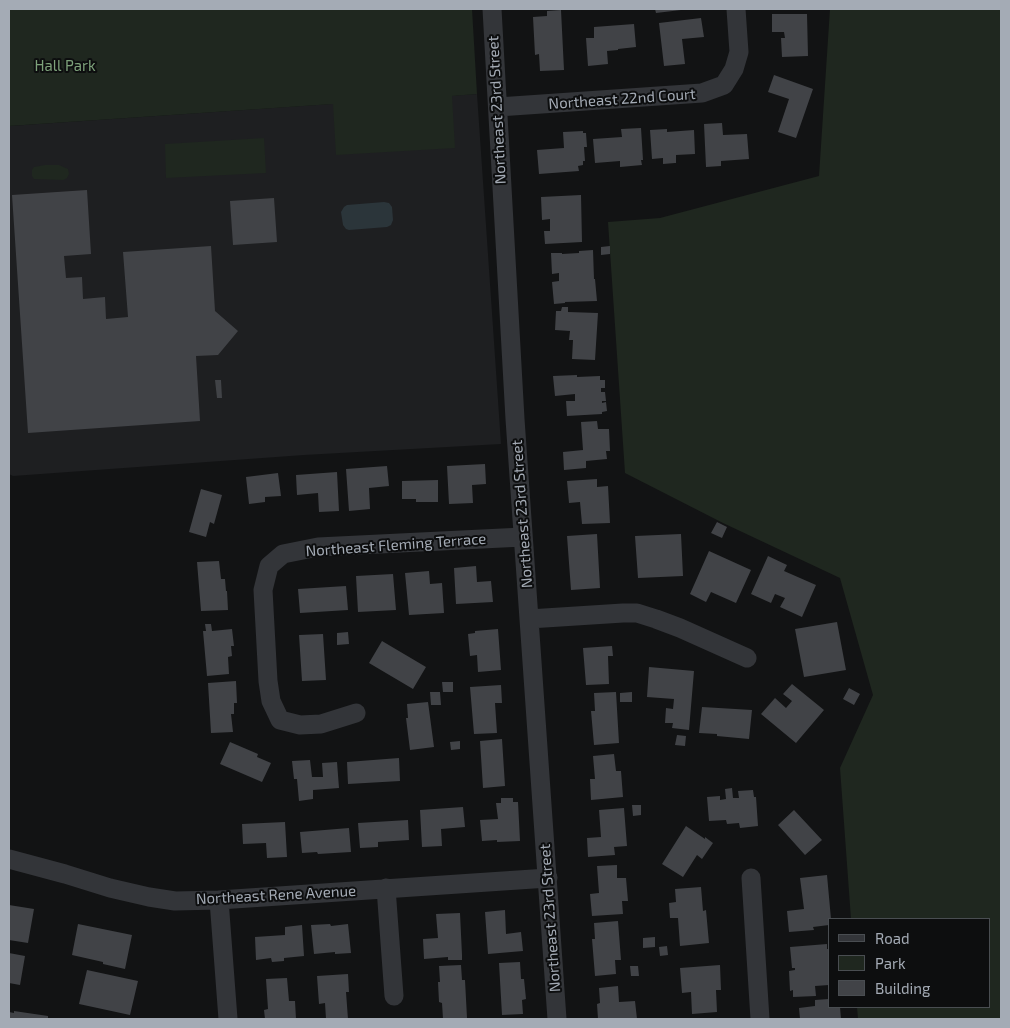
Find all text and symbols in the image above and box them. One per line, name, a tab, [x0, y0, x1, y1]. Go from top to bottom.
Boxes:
street label: Northeast 23rd Street	[484, 35, 510, 185]
park label: Hall Park	[34, 57, 96, 75]
street label: Northeast 22nd Court	[548, 85, 696, 113]
street label: Northeast 23rd Street	[508, 439, 536, 589]
street label: Northeast Fleming Terrace	[305, 530, 487, 560]
street label: Northeast 23rd Street	[536, 843, 564, 993]
street label: Northeast Rene Avenue	[196, 882, 356, 908]
legend	[828, 918, 990, 1008]
text: Road	[875, 929, 910, 947]
text: Park	[875, 954, 906, 972]
text: Building	[875, 979, 930, 997]

